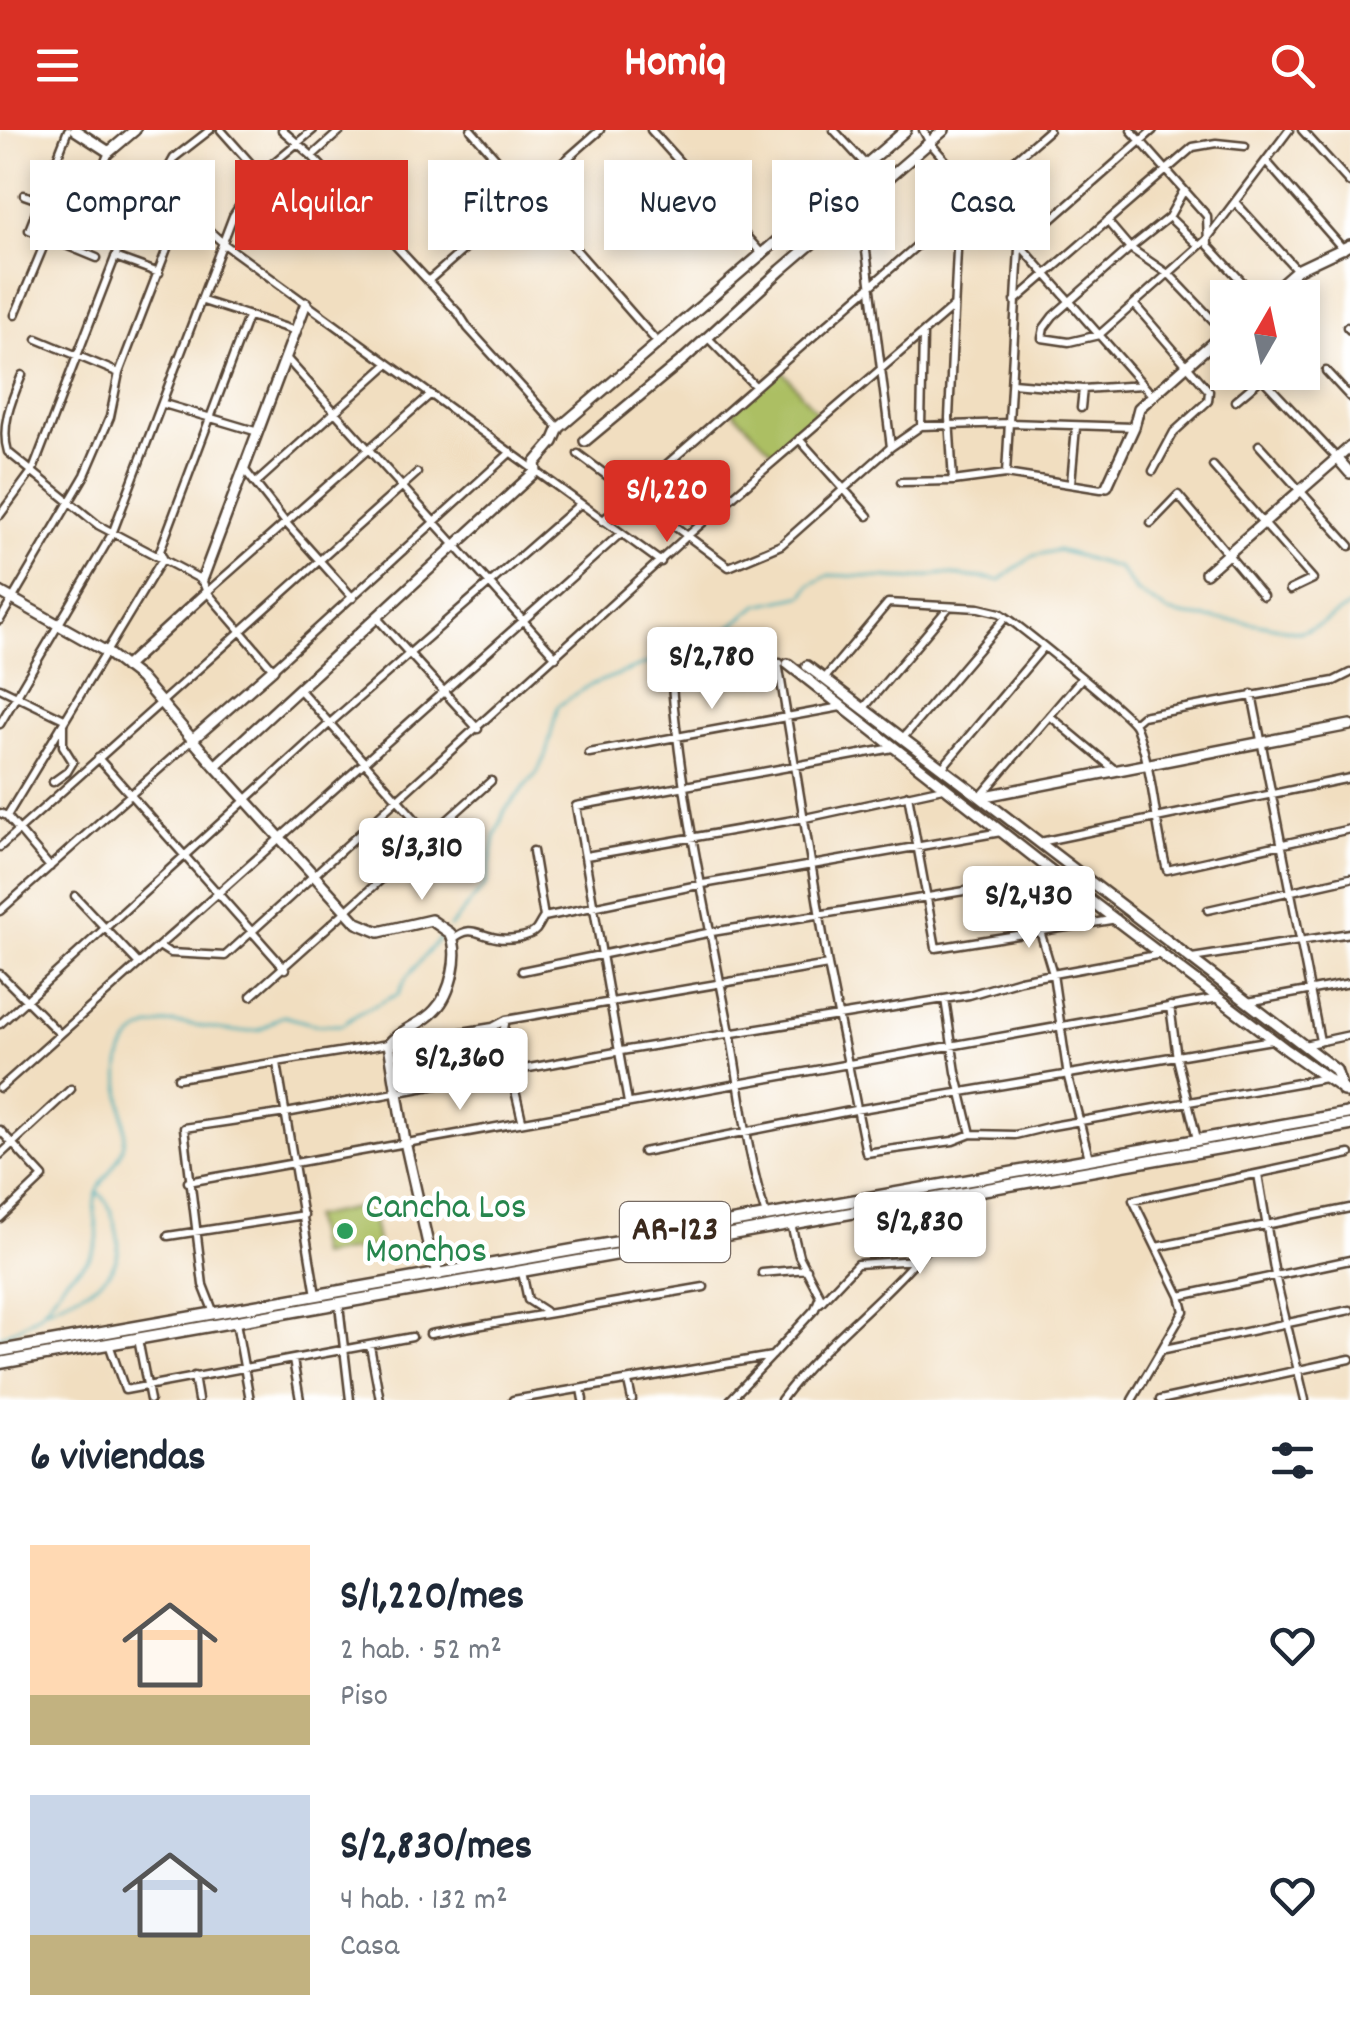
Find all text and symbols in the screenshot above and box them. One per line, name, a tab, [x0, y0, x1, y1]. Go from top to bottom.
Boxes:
text: Homiq	[624, 33, 726, 97]
icon: menu	[30, 38, 85, 93]
icon: search	[1265, 38, 1320, 93]
chip: Comprar	[30, 160, 215, 250]
chip: Alquilar	[235, 160, 408, 250]
chip: Filtros	[428, 160, 584, 250]
chip: Nuevo	[604, 160, 752, 250]
chip: Piso	[772, 160, 895, 250]
chip: Casa	[915, 160, 1050, 250]
north arrow	[1210, 280, 1320, 390]
map controls	[1210, 280, 1320, 390]
pin: S/1,220	[575, 460, 759, 545]
text: S/1,220	[626, 469, 708, 515]
pin: S/2,780	[620, 627, 804, 712]
text: S/2,780	[669, 636, 755, 682]
pin: S/3,310	[330, 818, 514, 903]
text: S/3,310	[381, 827, 463, 873]
pin: S/2,430	[937, 866, 1121, 951]
text: S/2,430	[985, 875, 1073, 921]
pin: S/2,360	[368, 1028, 552, 1113]
text: S/2,360	[415, 1037, 505, 1083]
place label: Cancha Los Monchos	[365, 1182, 527, 1281]
pin: S/2,830	[828, 1192, 1012, 1277]
text: S/2,830	[876, 1201, 964, 1247]
road number: AR-123	[620, 1202, 730, 1262]
marker: Cancha Los Monchos	[334, 1220, 356, 1242]
text: 6 viviendas	[30, 1430, 206, 1490]
icon: filters	[1265, 1433, 1320, 1488]
text: S/1,220/mes	[340, 1569, 524, 1629]
icon: home	[110, 1585, 230, 1705]
icon: heart	[1265, 1618, 1320, 1673]
text: 2 hab. · 52 m²	[340, 1629, 502, 1675]
text: Piso	[340, 1675, 388, 1721]
text: S/2,830/mes	[340, 1819, 532, 1879]
icon: home	[110, 1835, 230, 1955]
icon: heart	[1265, 1868, 1320, 1923]
text: 4 hab. · 132 m²	[340, 1879, 508, 1925]
text: Casa	[340, 1925, 399, 1971]

